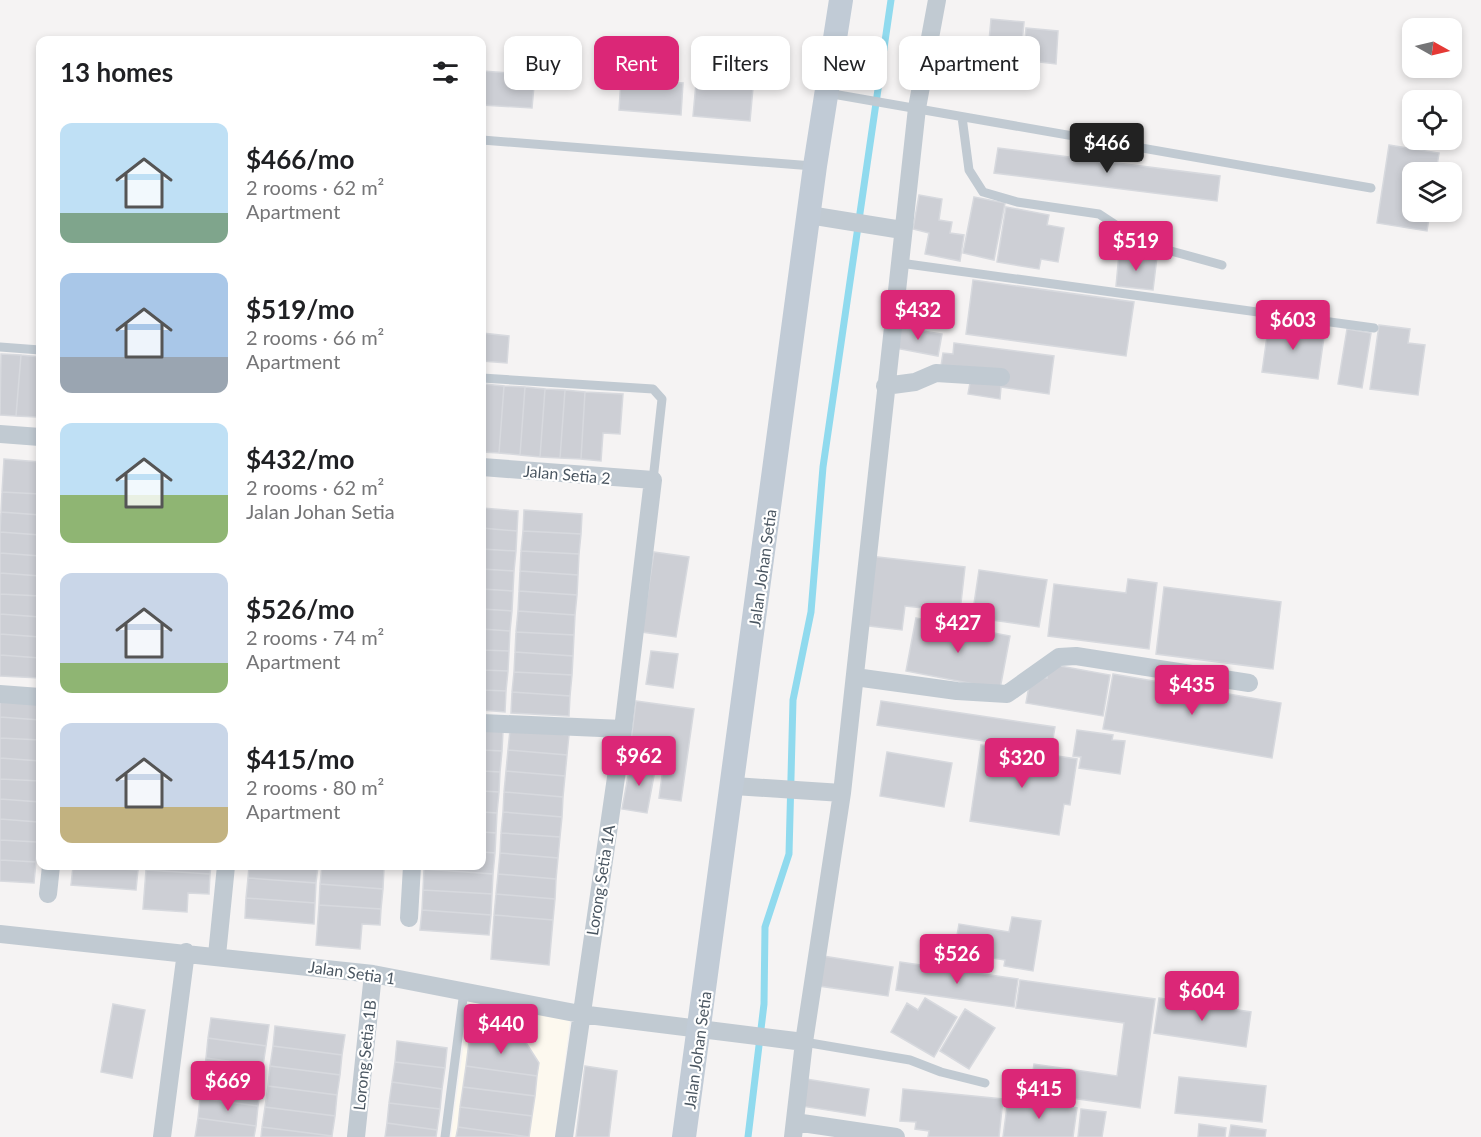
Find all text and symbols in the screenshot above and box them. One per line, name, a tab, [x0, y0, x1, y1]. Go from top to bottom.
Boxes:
north arrow	[1402, 18, 1462, 78]
map controls	[1402, 18, 1462, 222]
chip: Buy	[504, 36, 582, 90]
chip: Rent	[594, 36, 679, 90]
chip: Filters	[691, 36, 790, 90]
chip: New	[802, 36, 887, 90]
chip: Apartment	[899, 36, 1040, 90]
text: 13 homes	[60, 56, 173, 88]
icon: filters	[429, 56, 462, 89]
button: locate	[1402, 90, 1462, 150]
pin: $466	[1071, 123, 1143, 174]
text: $466	[1084, 130, 1130, 154]
text: $466/mo	[246, 143, 354, 175]
icon: home	[108, 147, 180, 219]
button: layers	[1402, 162, 1462, 222]
text: 2 rooms · 62 m²	[246, 175, 384, 199]
text: Apartment	[246, 199, 340, 223]
pin: $519	[1100, 221, 1172, 272]
text: $519	[1113, 228, 1159, 252]
pin: $432	[882, 290, 954, 341]
text: $519/mo	[246, 293, 354, 325]
icon: home	[108, 297, 180, 369]
text: $432	[895, 297, 941, 321]
pin: $603	[1257, 300, 1329, 351]
text: $603	[1270, 307, 1316, 331]
text: 2 rooms · 66 m²	[246, 325, 384, 349]
text: Apartment	[246, 349, 340, 373]
text: $432/mo	[246, 443, 354, 475]
icon: home	[108, 447, 180, 519]
street label: Jalan Setia 2	[523, 461, 611, 487]
text: 2 rooms · 62 m²	[246, 475, 384, 499]
text: Jalan Johan Setia	[246, 499, 395, 523]
street label: Jalan Johan Setia	[744, 508, 780, 628]
text: $526/mo	[246, 593, 354, 625]
icon: home	[108, 597, 180, 669]
pin: $427	[922, 603, 994, 654]
text: $427	[935, 610, 981, 634]
text: 2 rooms · 74 m²	[246, 625, 384, 649]
text: Apartment	[246, 649, 340, 673]
pin: $435	[1156, 665, 1228, 716]
text: $435	[1169, 672, 1215, 696]
pin: $962	[603, 736, 675, 787]
pin: $320	[986, 738, 1058, 789]
text: $415/mo	[246, 743, 354, 775]
text: $962	[616, 743, 662, 767]
text: $320	[999, 745, 1045, 769]
icon: home	[108, 747, 180, 819]
text: 2 rooms · 80 m²	[246, 775, 384, 799]
text: Apartment	[246, 799, 340, 823]
street label: Lorong Setia 1A	[582, 823, 618, 937]
pin: $526	[921, 934, 993, 985]
text: $526	[934, 941, 980, 965]
street label: Jalan Setia 1	[307, 957, 397, 987]
pin: $604	[1166, 971, 1238, 1022]
text: $604	[1179, 978, 1225, 1002]
street label: Jalan Johan Setia	[679, 990, 715, 1110]
street label: Lorong Setia 1B	[349, 999, 379, 1111]
pin: $440	[465, 1004, 537, 1055]
text: $440	[478, 1011, 524, 1035]
pin: $669	[192, 1061, 264, 1112]
text: $669	[205, 1068, 251, 1092]
pin: $415	[1003, 1069, 1075, 1120]
text: $415	[1016, 1076, 1062, 1100]

